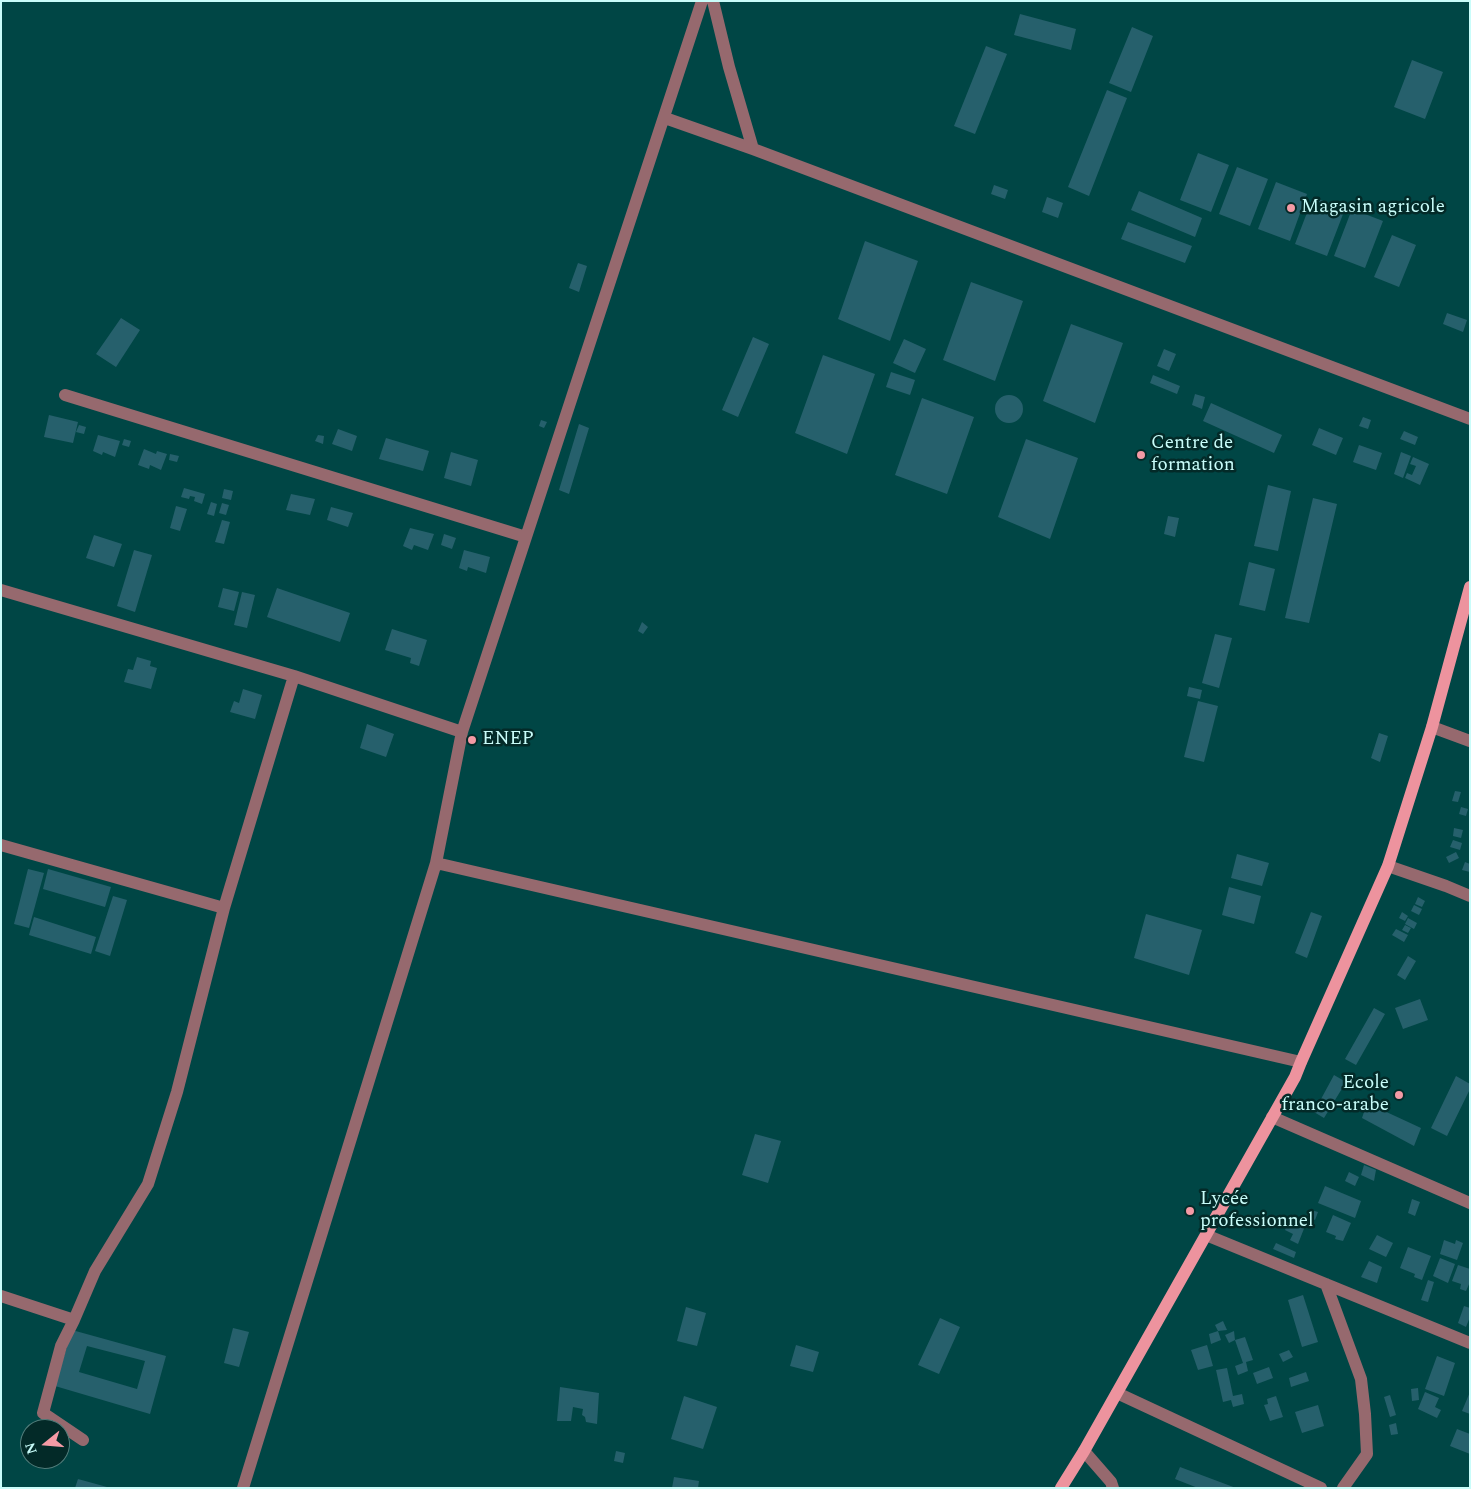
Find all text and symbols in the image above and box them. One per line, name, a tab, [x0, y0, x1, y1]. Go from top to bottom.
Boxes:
place label: Magasin agricole	[1301, 197, 1445, 219]
marker: Magasin agricole	[1285, 202, 1297, 214]
place label: Centre de formation	[1151, 433, 1235, 477]
marker: Centre de formation	[1135, 449, 1147, 461]
place label: ENEP	[482, 729, 534, 751]
marker: ENEP	[466, 734, 478, 746]
place label: Ecole franco-arabe	[1282, 1073, 1389, 1117]
marker: Ecole franco-arabe	[1393, 1089, 1405, 1101]
place label: Lycée professionnel	[1200, 1189, 1314, 1233]
marker: Lycée professionnel	[1184, 1205, 1196, 1217]
north arrow	[20, 1419, 70, 1469]
text: N	[19, 1440, 43, 1457]

